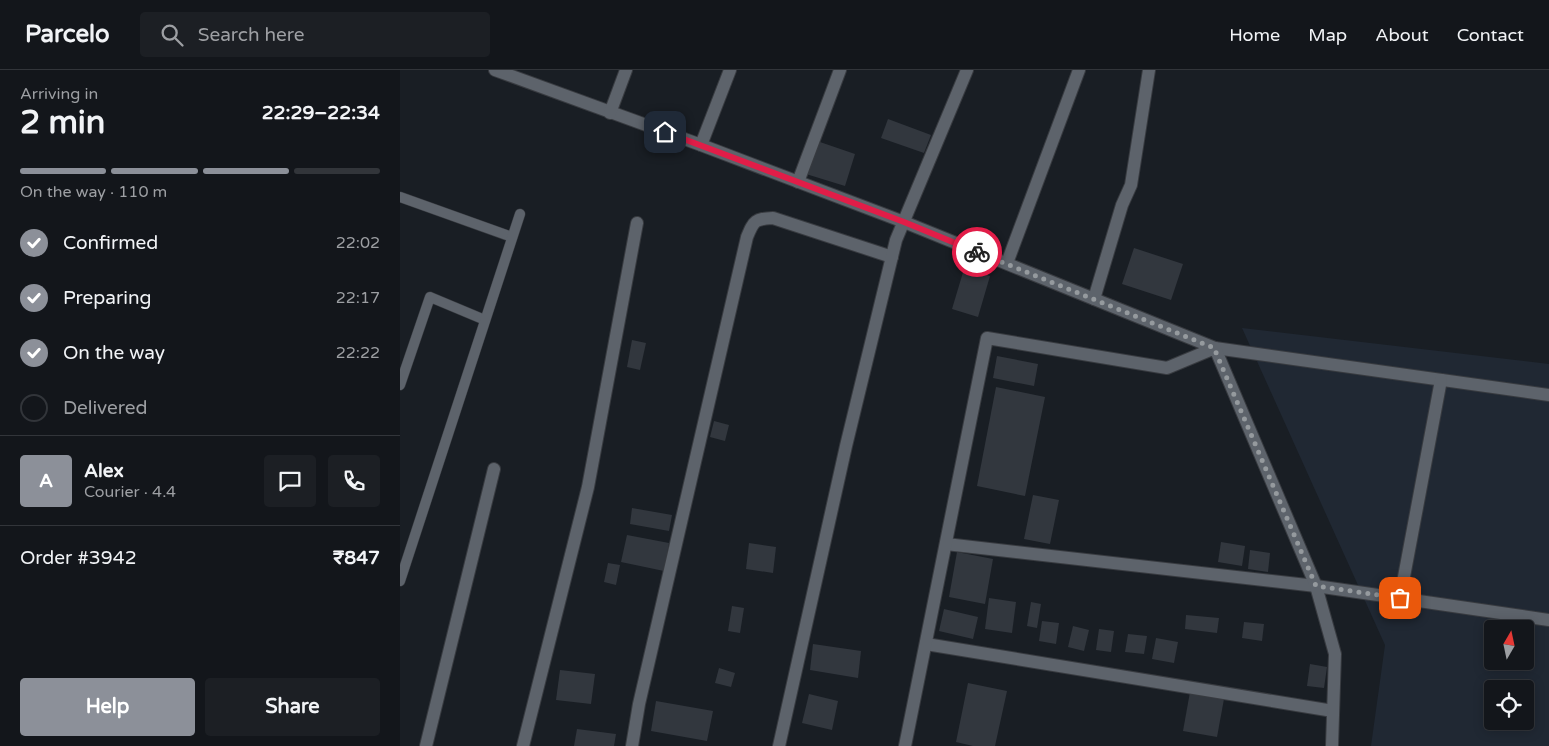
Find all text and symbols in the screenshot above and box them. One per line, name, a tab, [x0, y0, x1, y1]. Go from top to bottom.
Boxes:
search box	[140, 12, 490, 57]
text: Parcelo	[25, 20, 110, 49]
icon: search	[158, 21, 186, 49]
text: Search here	[198, 24, 305, 46]
text: Home	[1229, 24, 1280, 46]
text: Map	[1308, 24, 1347, 46]
text: About	[1375, 24, 1429, 46]
text: Contact	[1457, 24, 1524, 46]
text: Arriving in	[20, 84, 98, 104]
text: 22:29–22:34	[262, 102, 380, 124]
text: 2 min	[20, 104, 105, 142]
pin	[644, 111, 686, 153]
icon: home	[651, 118, 679, 146]
text: On the way · 110 m	[20, 182, 167, 202]
courier	[952, 227, 1002, 277]
icon: check	[20, 229, 48, 257]
text: Confirmed	[63, 232, 158, 254]
text: 22:02	[336, 233, 380, 253]
icon: bike	[963, 238, 991, 266]
icon: check	[20, 284, 48, 312]
text: Preparing	[63, 287, 152, 309]
text: 22:17	[336, 288, 380, 308]
icon: check	[20, 339, 48, 367]
text: On the way	[63, 342, 165, 364]
text: 22:22	[336, 343, 380, 363]
text: Delivered	[63, 397, 148, 419]
button: chat	[264, 455, 316, 507]
button: phone	[328, 455, 380, 507]
text: Alex	[84, 460, 124, 482]
text: A	[39, 470, 53, 492]
text: Courier · 4.4	[84, 482, 176, 502]
text: Order #3942	[20, 547, 137, 569]
text: ₹847	[333, 547, 380, 569]
pin	[1379, 577, 1421, 619]
icon: bag	[1386, 584, 1414, 612]
north arrow	[1484, 620, 1534, 670]
map controls	[1484, 620, 1534, 730]
button: Help	[20, 678, 195, 736]
button: Share	[205, 678, 380, 736]
button: locate	[1484, 680, 1534, 730]

